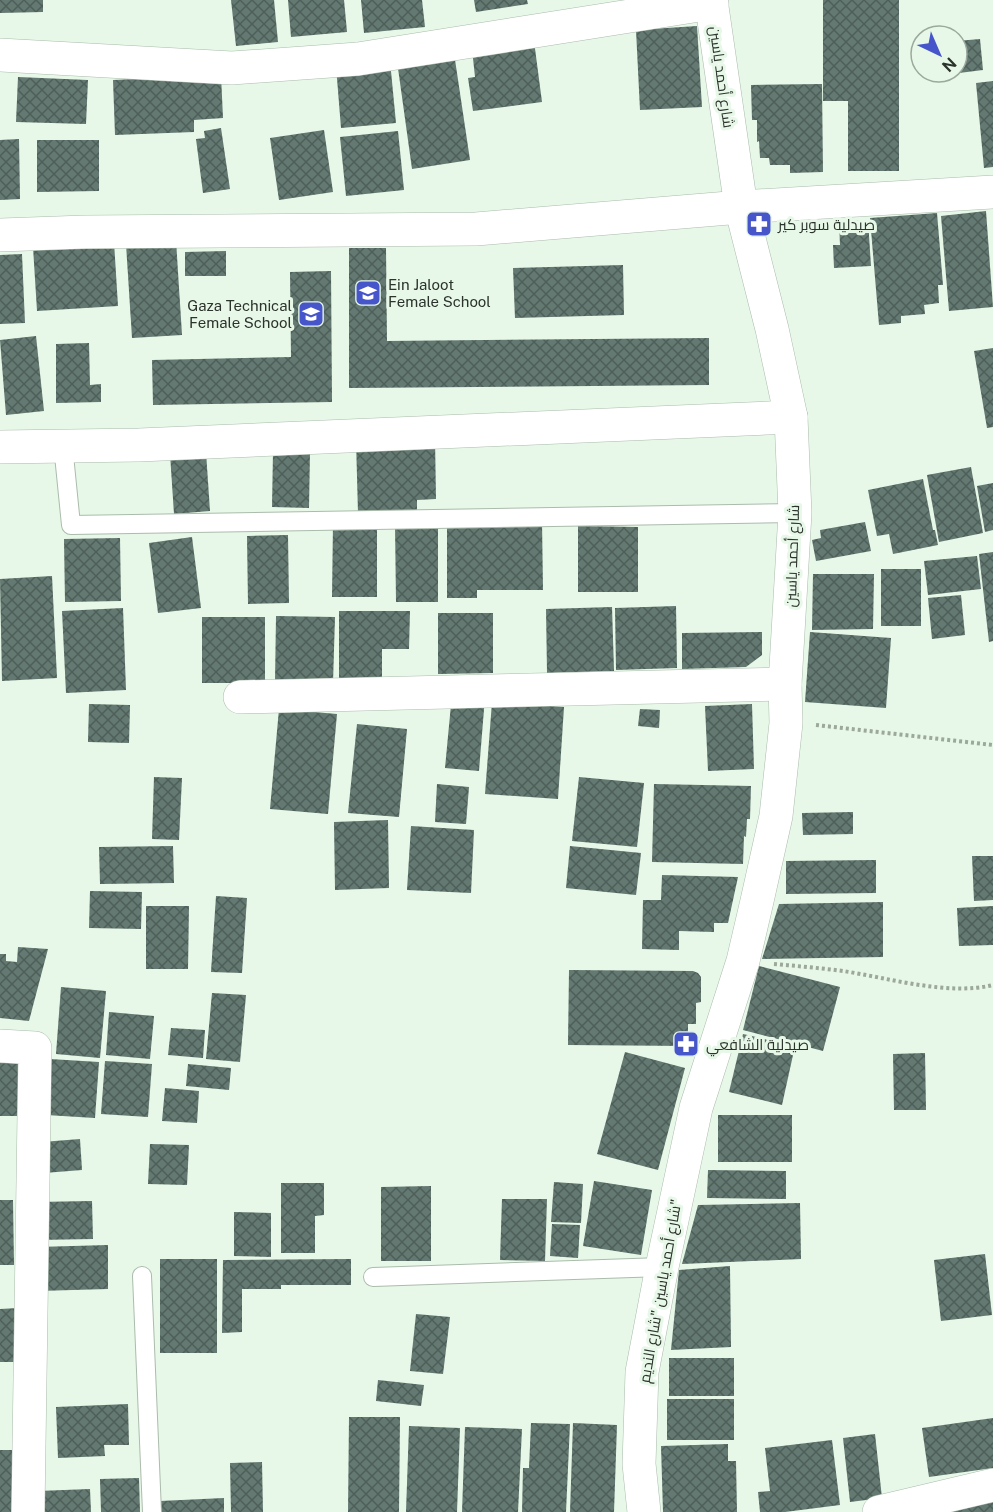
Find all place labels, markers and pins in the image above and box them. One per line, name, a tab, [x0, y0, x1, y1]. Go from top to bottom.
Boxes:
pharmacy icon: صيدلية سوبر كير	[744, 209, 774, 239]
place label: صيدلية سوبر كير	[777, 216, 875, 234]
place label: Ein Jaloot Female School	[388, 276, 491, 310]
school or university icon: Ein Jaloot Female School	[353, 278, 383, 308]
place label: Gaza Technical Female School	[187, 297, 292, 331]
school or university icon: Gaza Technical Female School	[296, 299, 326, 329]
pharmacy icon: صيدلية الشافعي	[671, 1029, 701, 1059]
place label: صيدلية الشافعي	[706, 1036, 809, 1057]

